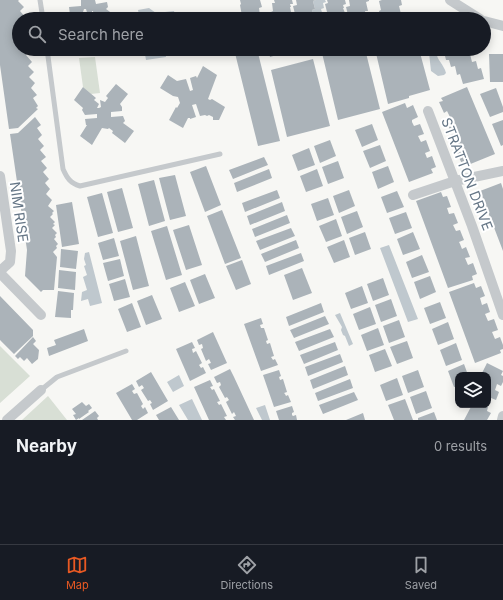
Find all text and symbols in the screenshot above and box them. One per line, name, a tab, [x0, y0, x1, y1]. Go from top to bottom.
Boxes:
search box	[12, 12, 491, 56]
icon: search	[26, 23, 48, 45]
text: Search here	[58, 25, 144, 44]
street label: STRATTON DRIVE	[438, 115, 497, 233]
street label: NIM RISE	[7, 181, 32, 243]
map controls	[455, 372, 491, 408]
button: layers	[455, 372, 491, 408]
text: Nearby	[16, 436, 77, 456]
text: 0 results	[434, 438, 487, 454]
tab: Map	[66, 554, 89, 592]
tab: Directions	[221, 554, 273, 592]
tab: Saved	[405, 554, 437, 592]

